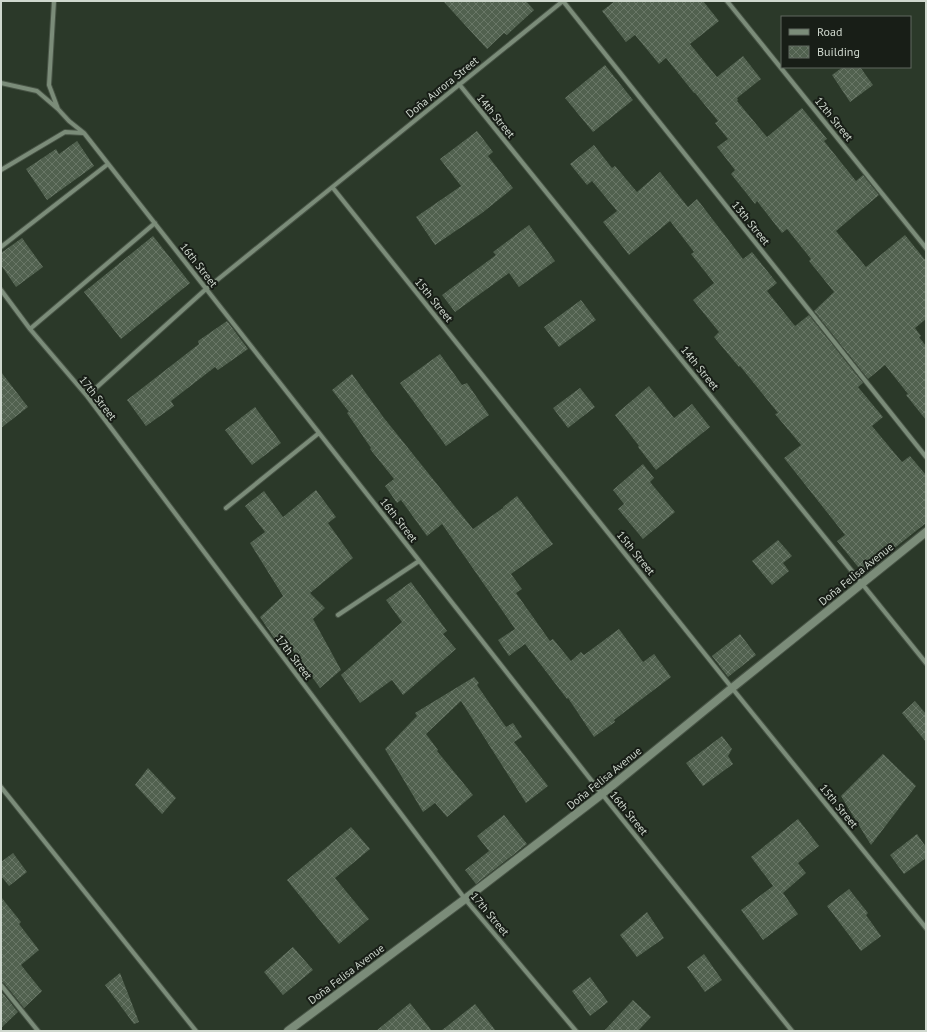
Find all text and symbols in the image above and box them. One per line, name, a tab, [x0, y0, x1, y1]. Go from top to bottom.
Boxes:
legend	[781, 16, 911, 68]
text: Road	[817, 24, 842, 39]
text: Building	[817, 44, 860, 59]
street label: Doña Aurora Street	[403, 53, 481, 121]
street label: 14th Street	[474, 91, 518, 141]
street label: 12th Street	[812, 94, 856, 144]
street label: 13th Street	[729, 198, 773, 248]
street label: 16th Street	[177, 240, 221, 290]
street label: 15th Street	[412, 275, 456, 325]
street label: 14th Street	[678, 343, 722, 393]
street label: 17th Street	[76, 373, 120, 423]
street label: 16th Street	[377, 495, 421, 545]
street label: 15th Street	[614, 528, 658, 578]
street label: Doña Felisa Avenue	[816, 539, 896, 608]
street label: 17th Street	[273, 632, 316, 682]
street label: Doña Felisa Avenue	[564, 743, 644, 812]
street label: 15th Street	[817, 781, 861, 831]
street label: 16th Street	[607, 788, 651, 838]
street label: 17th Street	[468, 889, 512, 939]
street label: Doña Felisa Avenue	[305, 940, 387, 1007]

